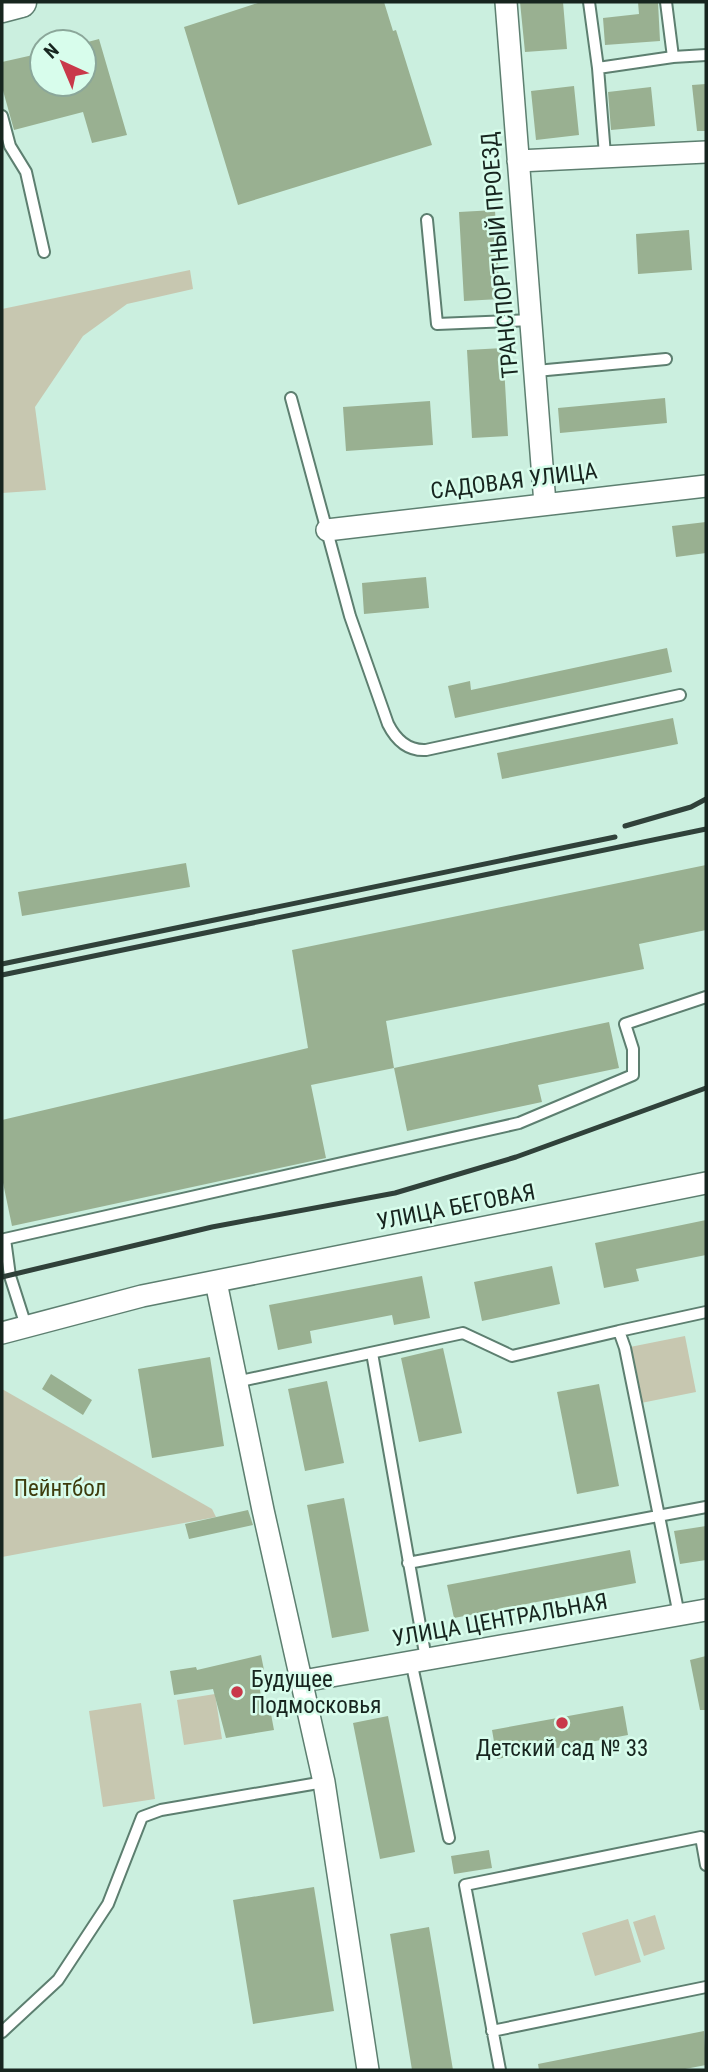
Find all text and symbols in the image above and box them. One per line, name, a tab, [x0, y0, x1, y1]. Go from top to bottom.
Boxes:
north arrow	[28, 28, 98, 98]
text: N	[39, 39, 64, 63]
street label: ТРАНСПОРТНЫЙ ПРОЕЗД	[475, 131, 524, 379]
street label: САДОВАЯ УЛИЦА	[429, 457, 599, 505]
street label: УЛИЦА БЕГОВАЯ	[374, 1178, 538, 1236]
park label: Пейнтбол	[14, 1475, 106, 1502]
street label: УЛИЦА ЦЕНТРАЛЬНАЯ	[390, 1588, 610, 1652]
place label: Будущее Подмосковья	[251, 1666, 381, 1719]
marker: Будущее Подмосковья	[229, 1684, 245, 1700]
marker: Детский сад № 33	[554, 1715, 570, 1731]
place label: Детский сад № 33	[476, 1735, 648, 1762]

